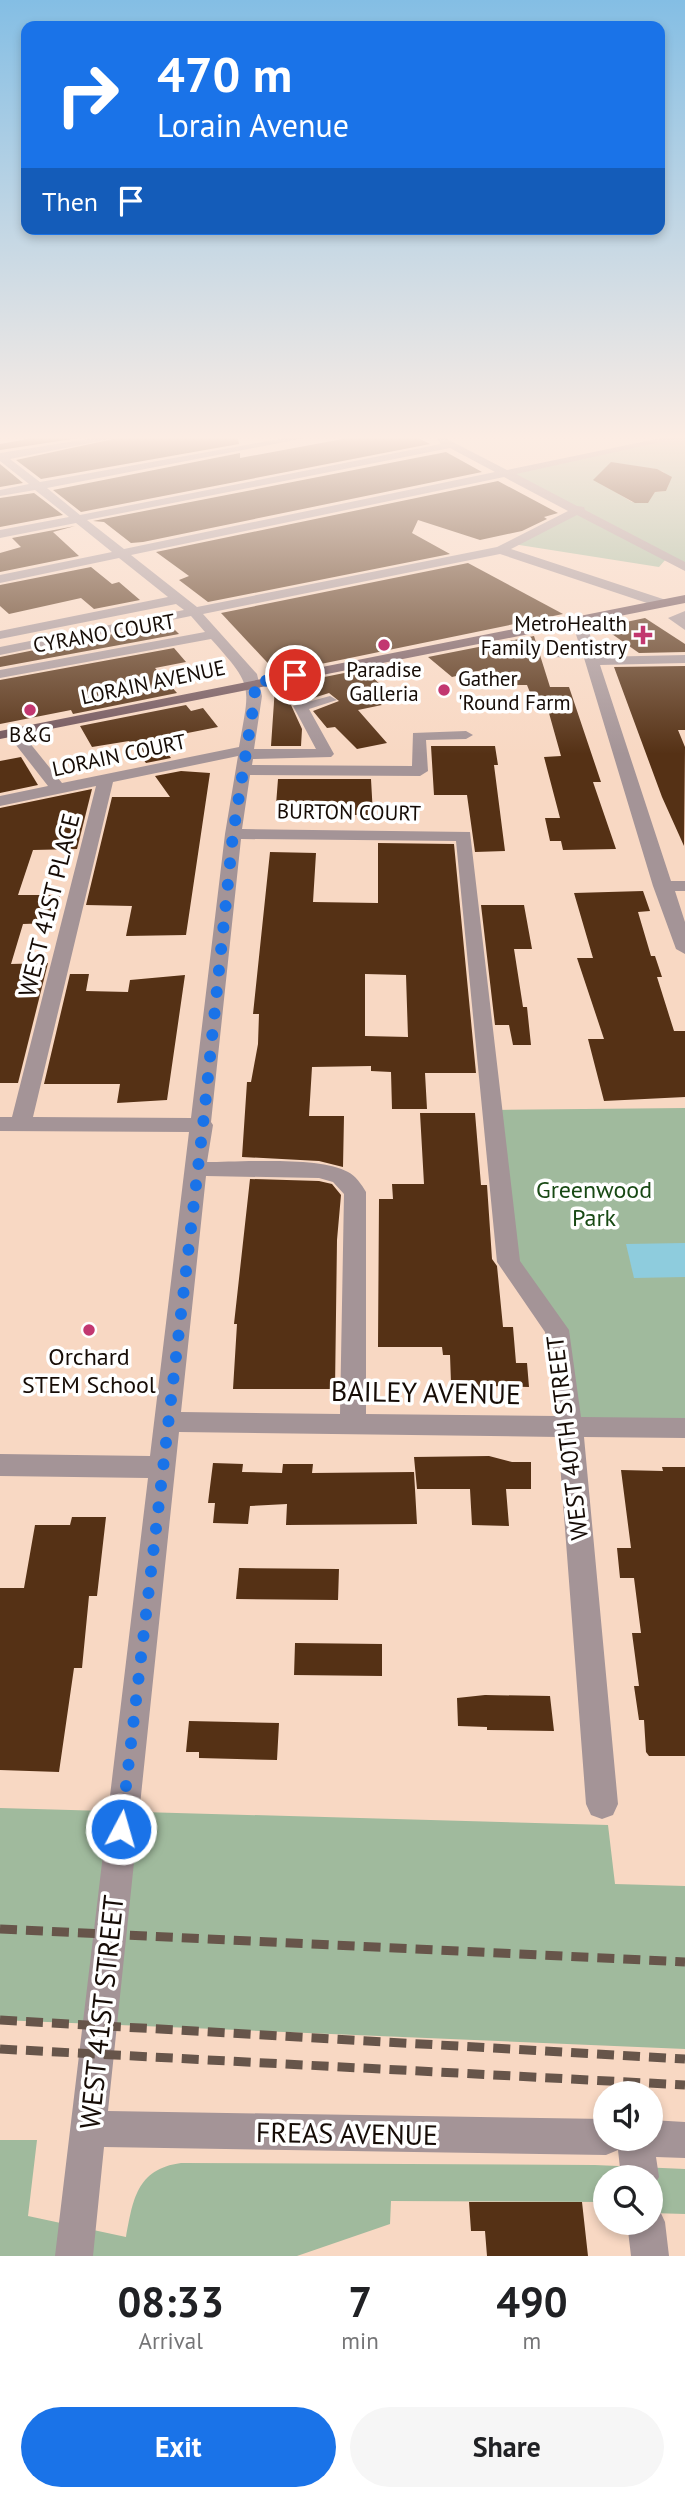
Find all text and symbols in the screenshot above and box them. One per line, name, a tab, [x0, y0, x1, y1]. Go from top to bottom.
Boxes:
text: 470 m	[157, 42, 292, 106]
icon: right	[42, 49, 133, 140]
text: Lorain Avenue	[157, 104, 349, 146]
icon: arrive	[112, 182, 150, 220]
text: Then	[42, 185, 98, 218]
street label: CYRANO COURT	[31, 607, 177, 659]
place label: MetroHealth Family Dentistry	[481, 610, 627, 661]
marker: MetroHealth Family Dentistry	[633, 625, 653, 645]
marker: Paradise Galleria	[376, 637, 392, 653]
pin	[265, 645, 325, 705]
street label: LORAIN AVENUE	[78, 654, 228, 710]
icon: arrive	[276, 656, 314, 694]
place label: Paradise Galleria	[346, 656, 422, 707]
place label: Gather 'Round Farm	[458, 665, 571, 716]
marker: Gather 'Round Farm	[436, 682, 452, 698]
marker: B&G	[22, 702, 38, 718]
place label: B&G	[9, 721, 51, 748]
street label: LORAIN COURT	[50, 728, 189, 782]
street label: BURTON COURT	[277, 797, 422, 827]
street label: WEST 41ST PLACE	[11, 810, 87, 1000]
park label: Greenwood Park	[536, 1174, 652, 1233]
marker: Orchard STEM School	[81, 1322, 97, 1338]
street label: WEST 40TH STREET	[539, 1334, 595, 1542]
place label: Orchard STEM School	[22, 1341, 156, 1400]
street label: BAILEY AVENUE	[331, 1372, 521, 1412]
position arrow	[84, 1792, 158, 1866]
street label: WEST 41ST STREET	[70, 1893, 132, 2131]
map controls	[593, 2081, 663, 2235]
button: sound	[593, 2081, 663, 2151]
street label: FREAS AVENUE	[256, 2113, 438, 2153]
button: search	[593, 2165, 663, 2235]
text: 08:33	[117, 2274, 224, 2329]
text: 7	[348, 2274, 372, 2329]
text: 490	[496, 2274, 568, 2329]
text: Arrival	[138, 2326, 203, 2355]
text: min	[341, 2326, 379, 2355]
text: m	[523, 2326, 541, 2355]
button: Exit	[21, 2407, 336, 2487]
button: Share	[350, 2407, 664, 2487]

